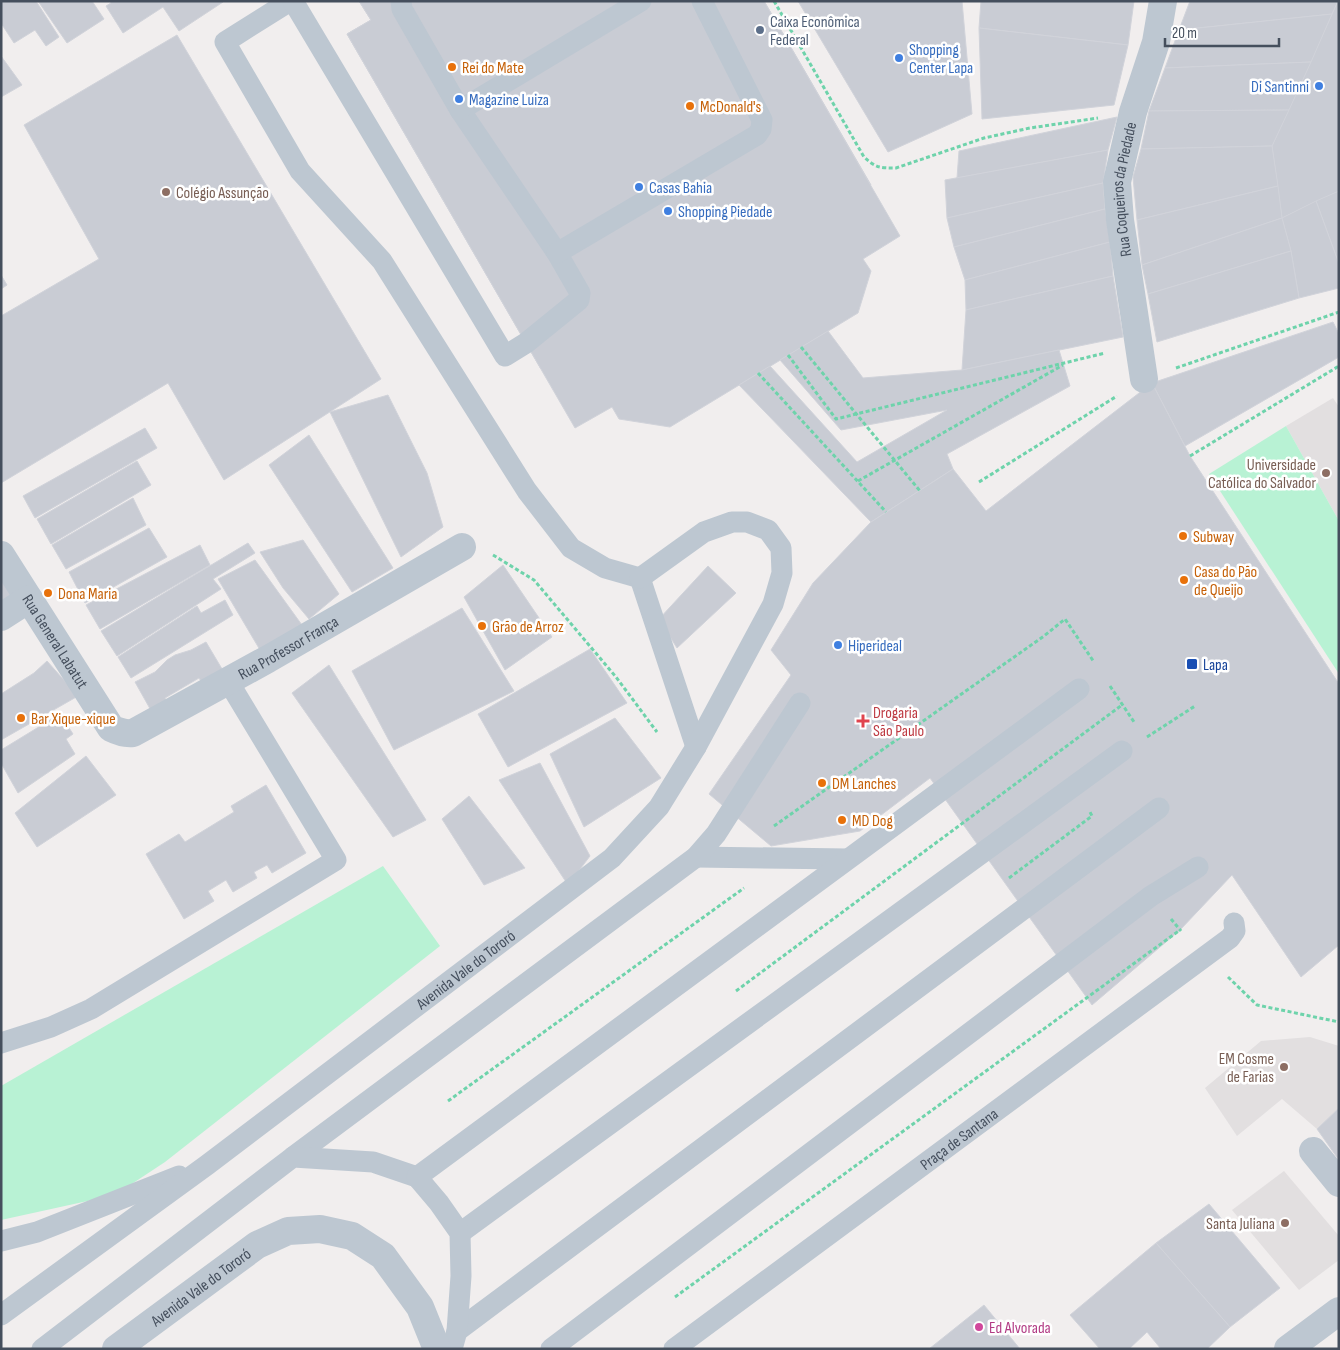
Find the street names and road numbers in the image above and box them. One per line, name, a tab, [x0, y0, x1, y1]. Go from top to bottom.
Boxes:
street label: Rua Coqueiros da Piedade	[1109, 120, 1141, 258]
street label: Rua General Labatut	[17, 591, 92, 693]
street label: Rua Professor França	[235, 612, 342, 684]
street label: Avenida Vale do Tororó	[412, 927, 519, 1015]
street label: Praça de Santana	[917, 1105, 1002, 1175]
street label: Avenida Vale do Tororó	[147, 1245, 255, 1332]

